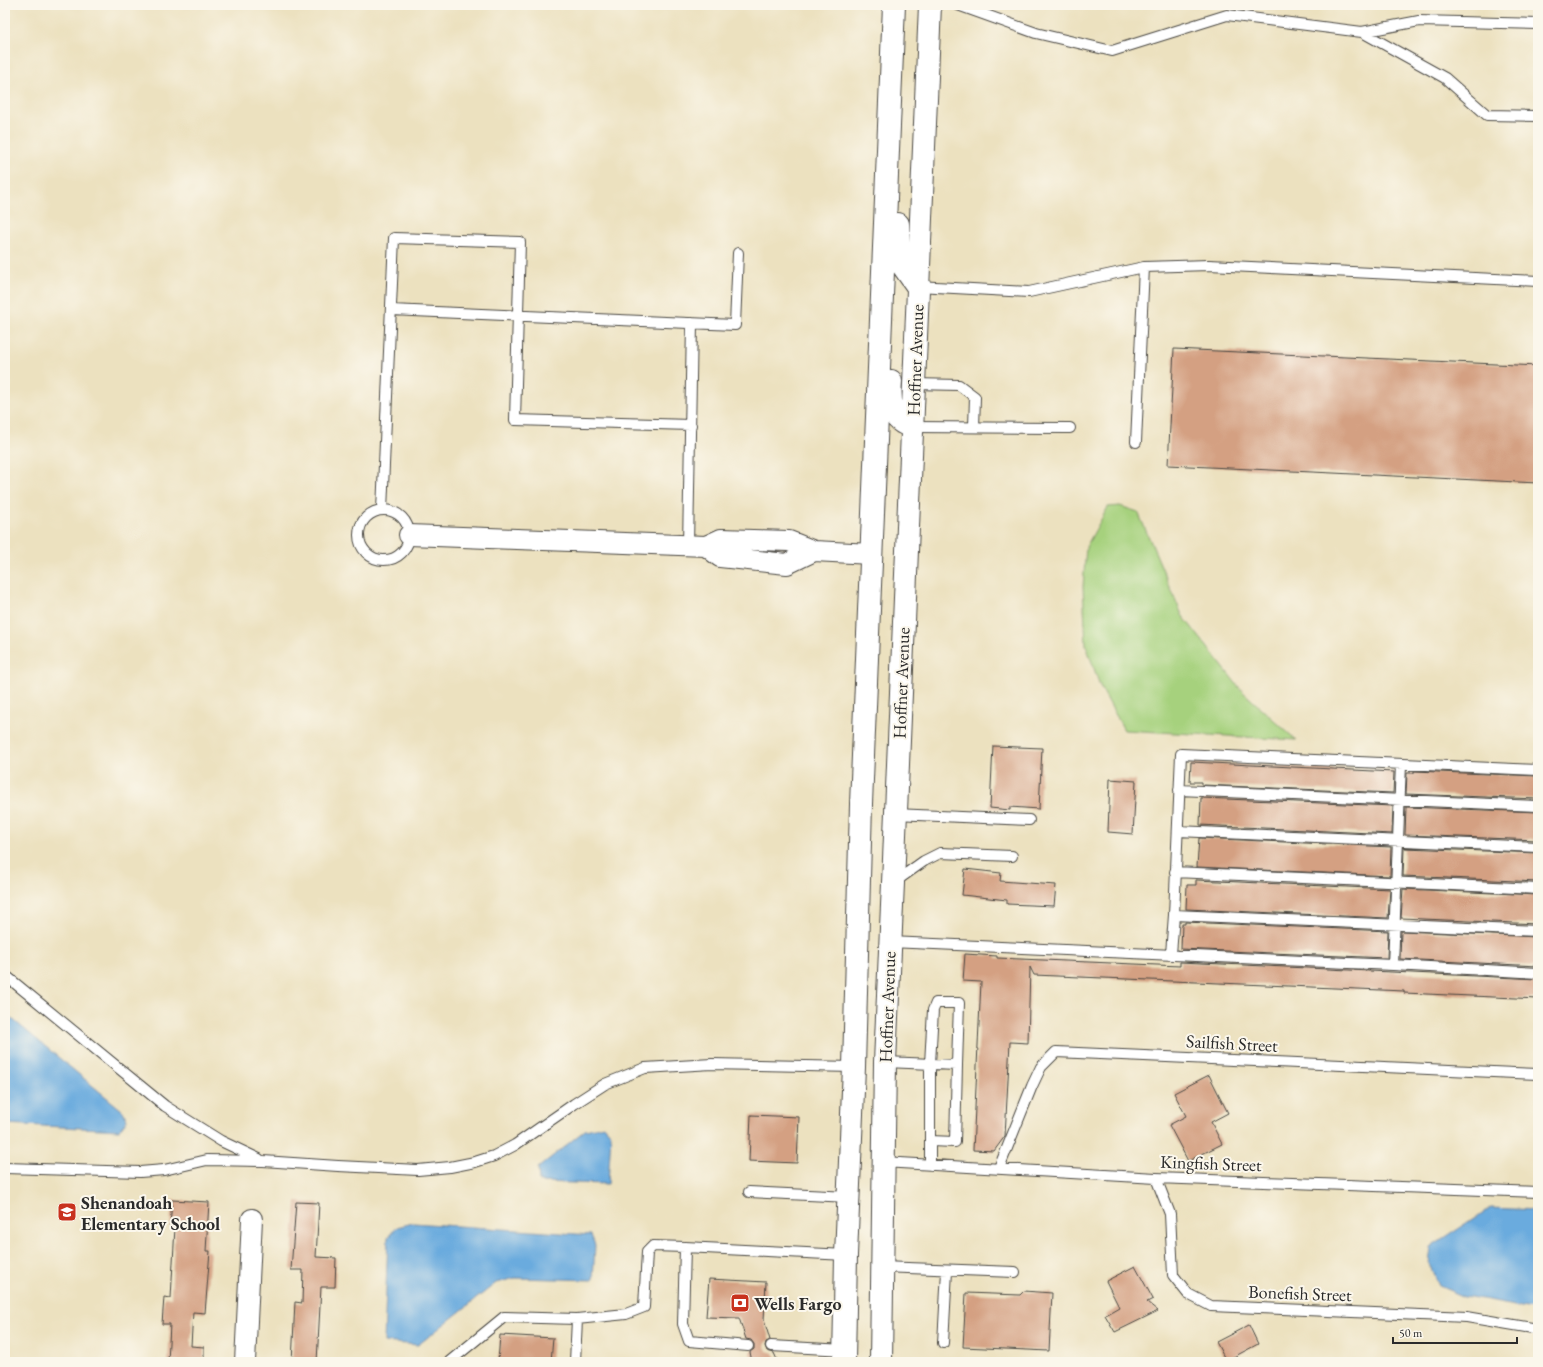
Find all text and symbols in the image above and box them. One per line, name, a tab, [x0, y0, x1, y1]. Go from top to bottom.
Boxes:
street label: Hoffner Avenue	[902, 304, 928, 416]
street label: Hoffner Avenue	[888, 627, 914, 739]
street label: Hoffner Avenue	[874, 951, 900, 1063]
street label: Sailfish Street	[1186, 1029, 1279, 1057]
street label: Kingfish Street	[1160, 1150, 1262, 1176]
place label: Shenandoah Elementary School	[81, 1191, 220, 1235]
school or university icon: Shenandoah Elementary School	[56, 1201, 78, 1223]
street label: Bonefish Street	[1248, 1280, 1352, 1306]
bank icon: Wells Fargo	[729, 1292, 751, 1314]
place label: Wells Fargo	[754, 1292, 841, 1315]
scale bar	[1393, 1319, 1517, 1345]
text: 50 m	[1399, 1325, 1423, 1341]

